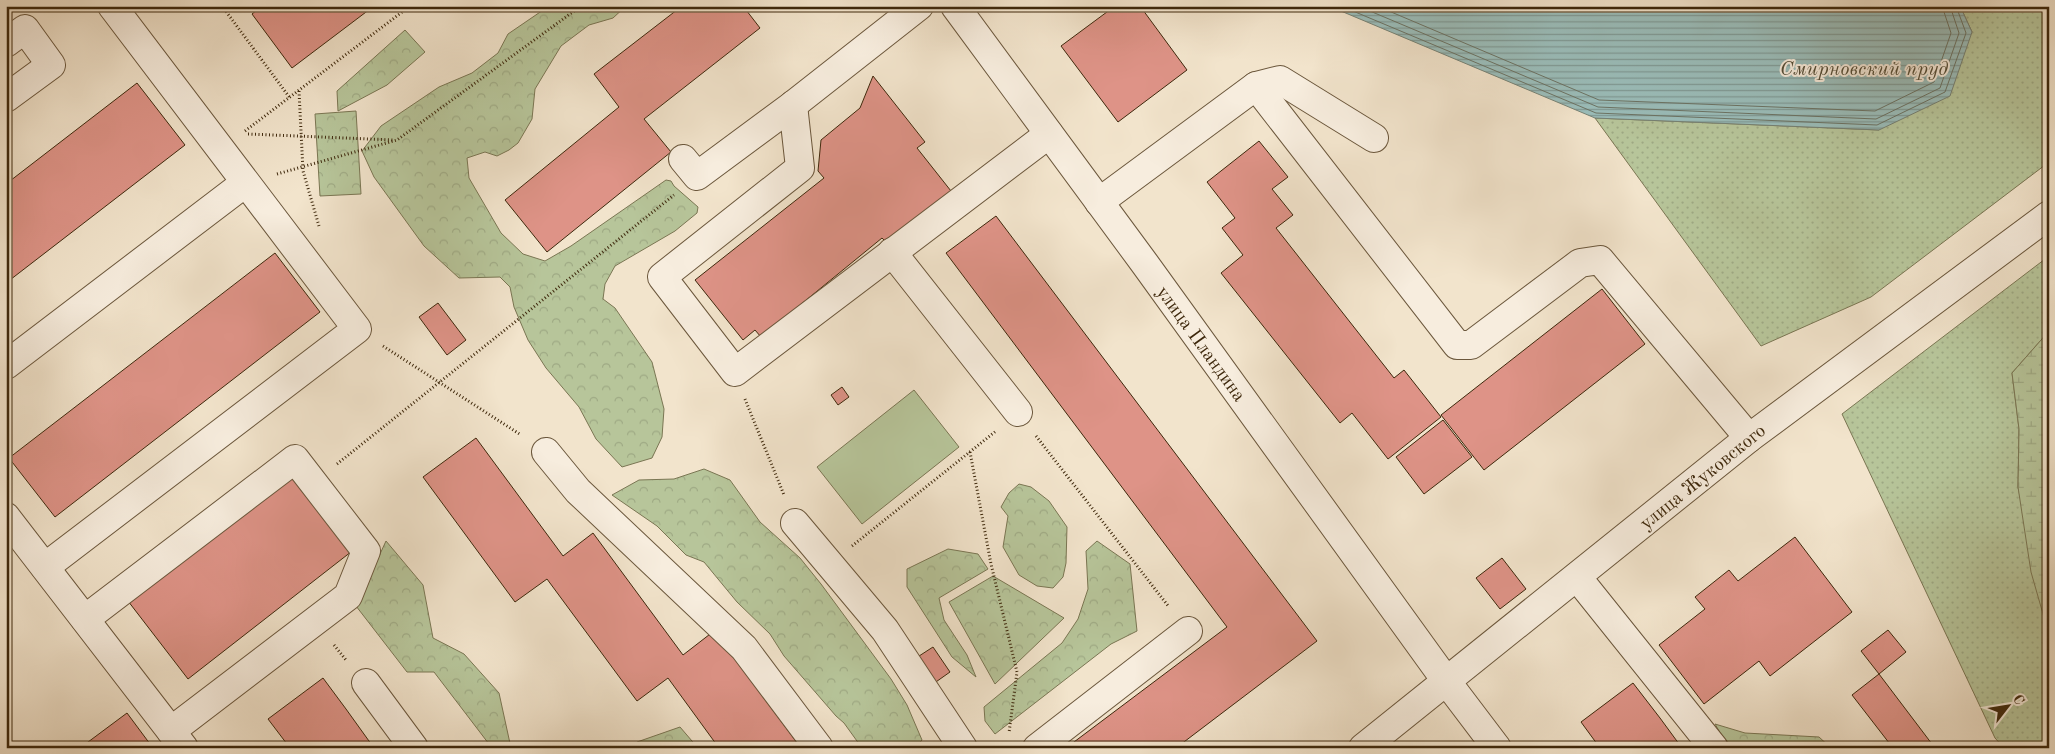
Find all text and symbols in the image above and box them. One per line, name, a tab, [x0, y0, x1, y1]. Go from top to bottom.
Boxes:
water label: Смирновский пруд	[1780, 60, 1948, 80]
street label: улица Пландина	[1152, 283, 1248, 406]
street label: улица Жуковского	[1637, 422, 1770, 534]
north arrow	[1982, 682, 2032, 732]
text: С	[2010, 692, 2027, 707]

